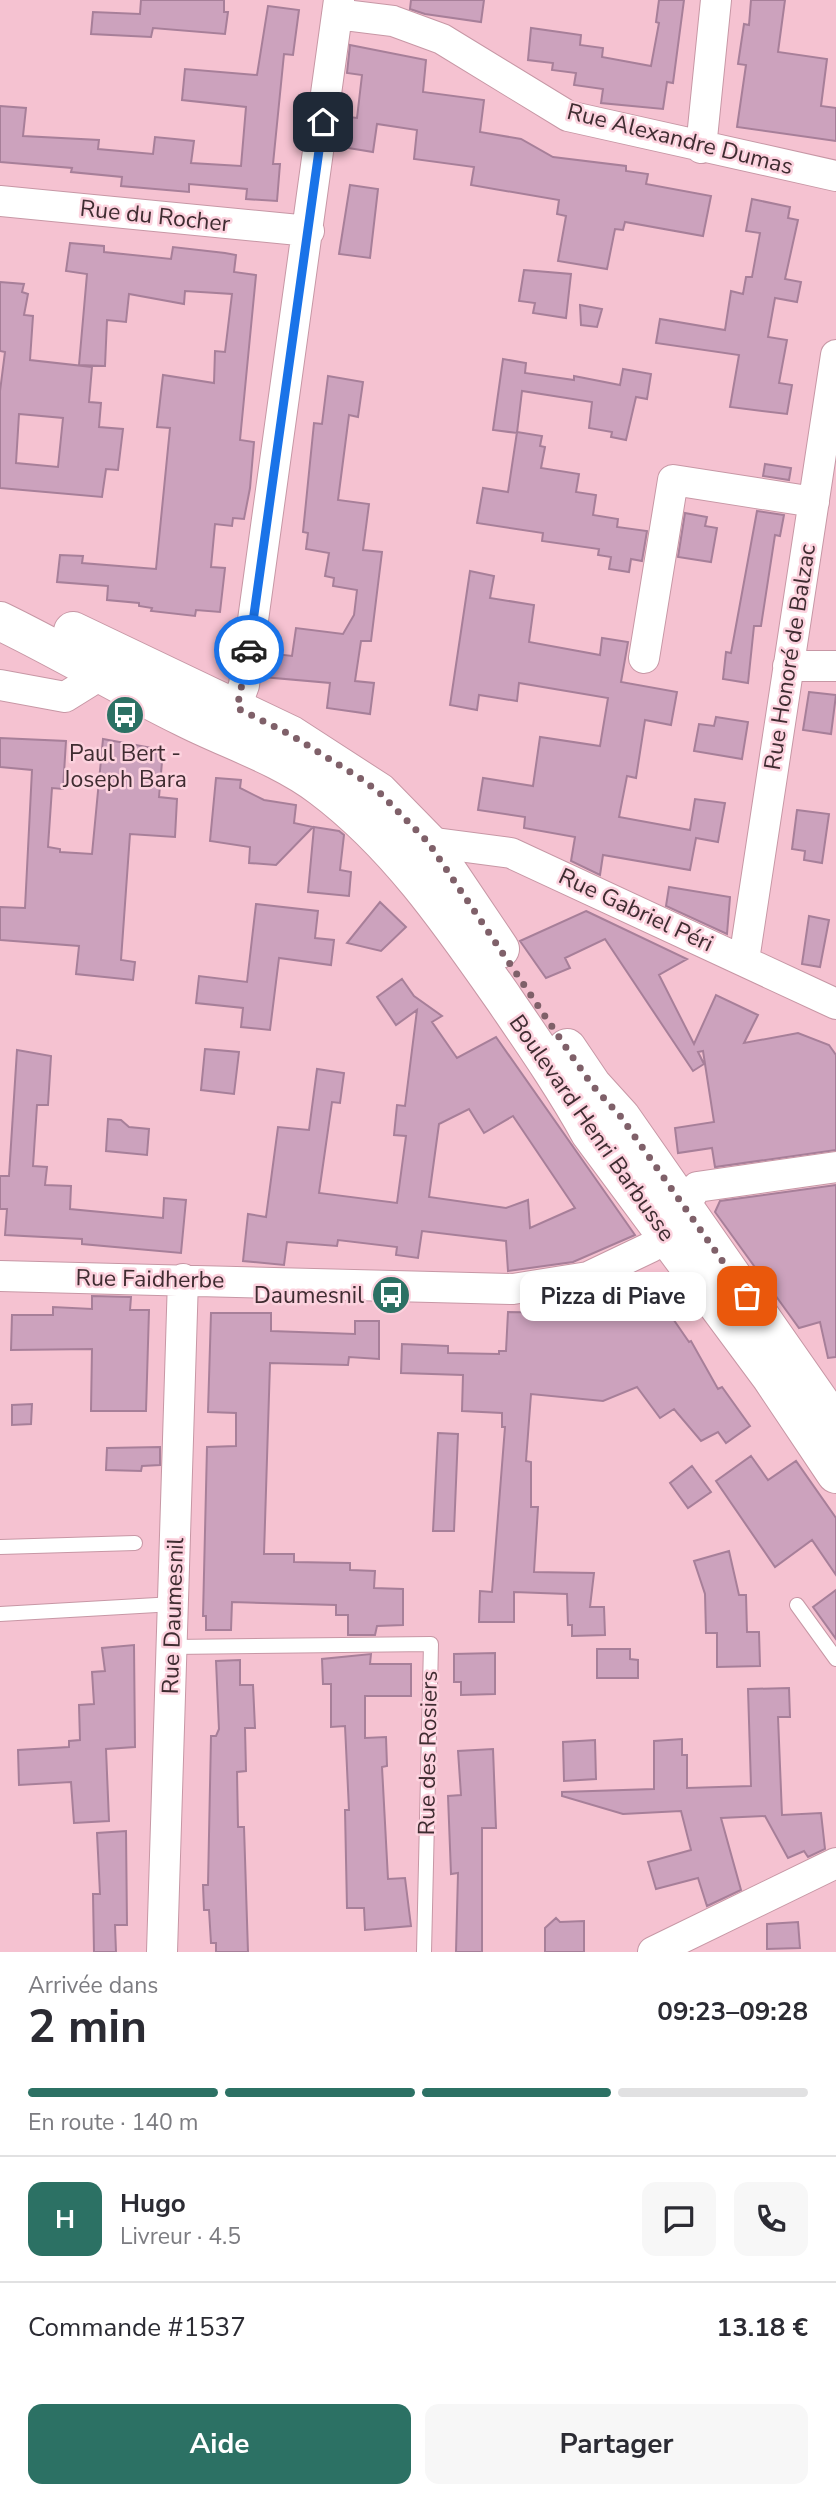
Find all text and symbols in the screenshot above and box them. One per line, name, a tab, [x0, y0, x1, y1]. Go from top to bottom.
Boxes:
pin	[293, 92, 353, 152]
street label: Rue Alexandre Dumas	[564, 96, 796, 182]
icon: home	[304, 103, 342, 141]
street label: Rue du Rocher	[78, 193, 232, 239]
street label: Rue Honoré de Balzac	[757, 541, 823, 772]
courier	[214, 615, 284, 685]
icon: car	[230, 631, 268, 669]
bus stop icon: Paul Bert - Joseph Bara	[104, 694, 146, 736]
place label: Paul Bert - Joseph Bara	[62, 738, 187, 795]
street label: Rue Gabriel Péri	[554, 861, 718, 959]
street label: Boulevard Henri Barbusse	[502, 1008, 682, 1248]
street label: Rue Faidherbe	[75, 1262, 225, 1296]
pin	[717, 1266, 777, 1326]
callout: Pizza di Piave	[520, 1272, 705, 1320]
bus stop icon: Daumesnil	[370, 1274, 412, 1316]
icon: bag	[728, 1277, 766, 1315]
place label: Daumesnil	[254, 1280, 364, 1311]
text: Pizza di Piave	[541, 1281, 685, 1312]
street label: Rue Daumesnil	[155, 1537, 191, 1695]
street label: Rue des Rosiers	[411, 1670, 445, 1836]
text: Arrivée dans	[28, 1970, 158, 2001]
text: 09:23–09:28	[657, 1994, 808, 2029]
text: 2 min	[28, 1995, 147, 2058]
text: En route · 140 m	[28, 2107, 198, 2138]
button: chat	[642, 2182, 716, 2256]
button: phone	[734, 2182, 808, 2256]
text: Hugo	[120, 2186, 186, 2221]
text: H	[55, 2202, 75, 2237]
text: Livreur · 4.5	[120, 2221, 241, 2252]
text: Commande #1537	[28, 2310, 246, 2345]
text: 13.18 €	[717, 2310, 808, 2345]
button: Aide	[28, 2404, 411, 2484]
button: Partager	[425, 2404, 808, 2484]

